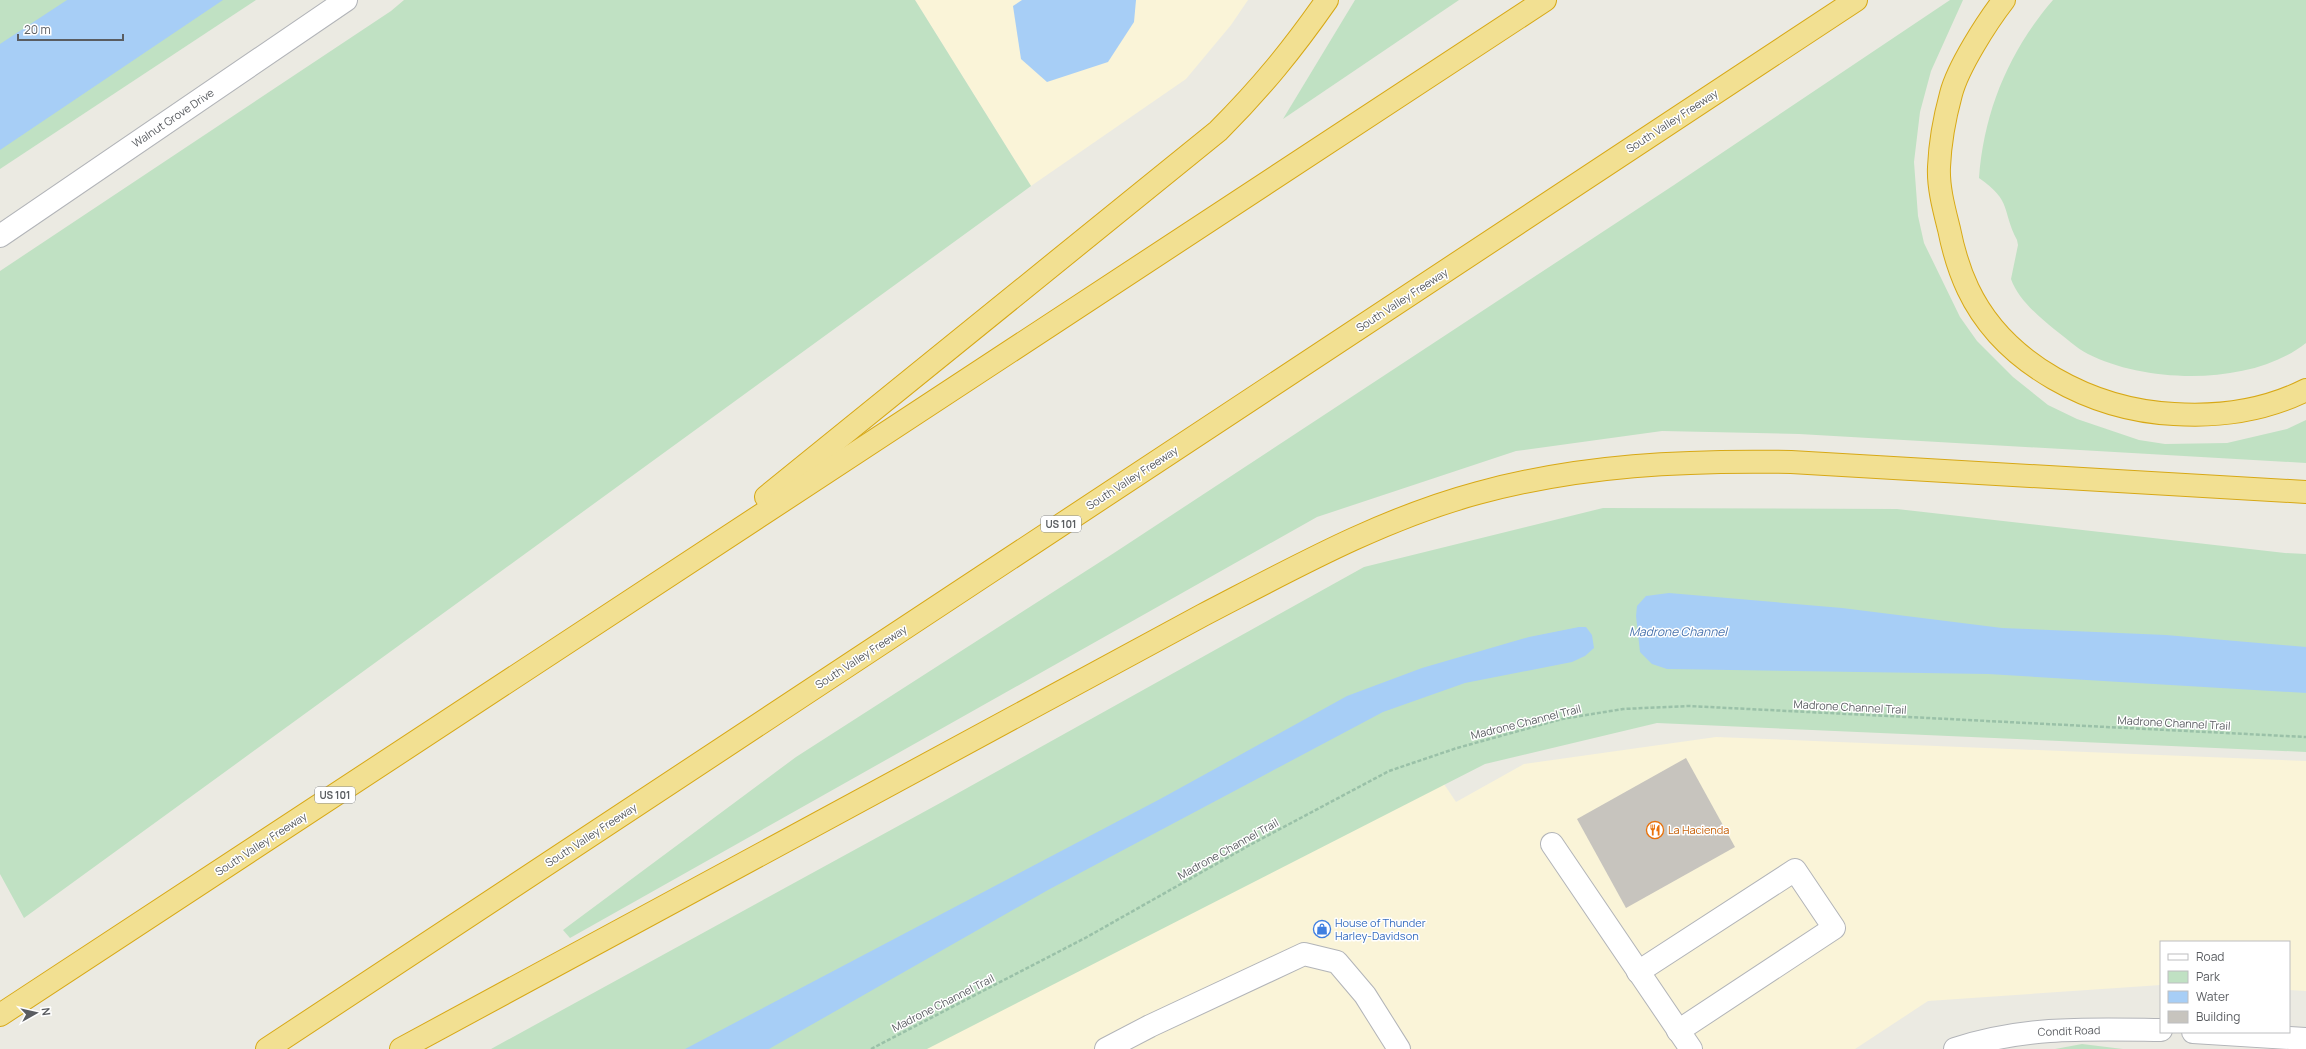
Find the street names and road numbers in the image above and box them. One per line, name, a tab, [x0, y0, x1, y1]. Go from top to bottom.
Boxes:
street label: Walnut Grove Drive	[129, 84, 217, 151]
street label: South Valley Freeway	[1623, 85, 1721, 156]
street label: South Valley Freeway	[1353, 264, 1451, 335]
street label: South Valley Freeway	[1083, 442, 1181, 513]
road number: US 101	[1041, 516, 1081, 532]
street label: South Valley Freeway	[812, 621, 910, 692]
street label: Madrone Channel Trail	[1793, 696, 1907, 717]
street label: Madrone Channel Trail	[1469, 701, 1583, 742]
street label: Madrone Channel Trail	[2117, 712, 2231, 733]
road number: US 101	[315, 787, 355, 803]
street label: South Valley Freeway	[542, 799, 640, 870]
street label: South Valley Freeway	[212, 808, 310, 879]
street label: Madrone Channel Trail	[1175, 815, 1281, 883]
street label: Madrone Channel Trail	[889, 970, 997, 1035]
street label: Condit Road	[2037, 1022, 2101, 1039]

